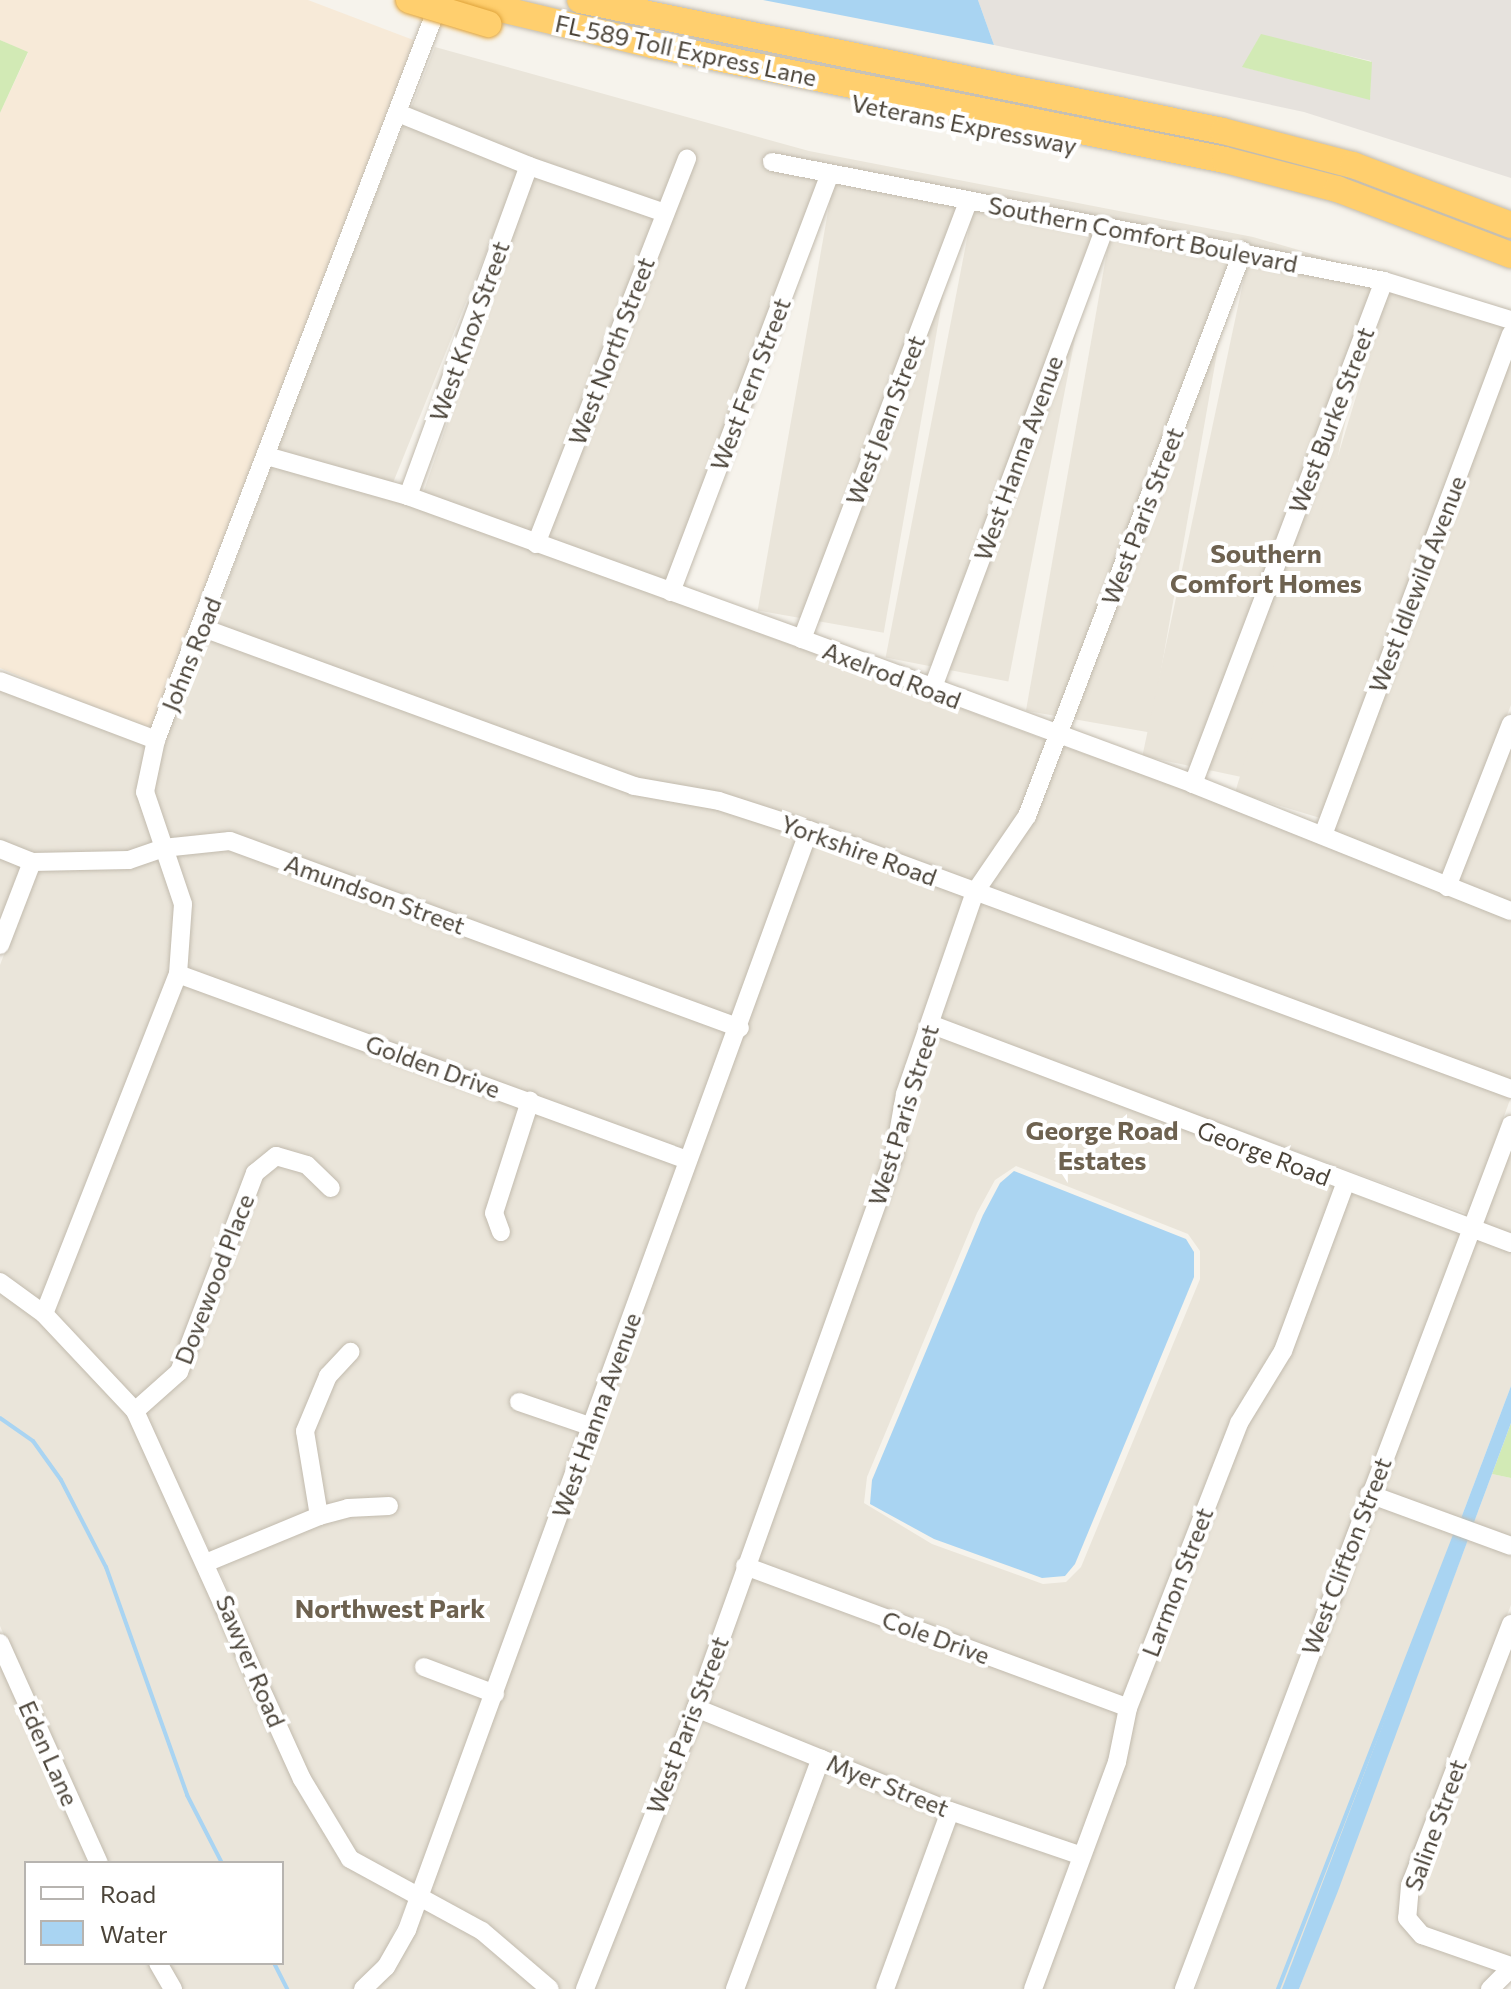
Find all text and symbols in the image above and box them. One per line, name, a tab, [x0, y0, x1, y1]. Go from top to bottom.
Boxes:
street label: FL 589 Toll Express Lane	[553, 8, 819, 92]
street label: Veterans Expressway	[849, 88, 1079, 160]
street label: Southern Comfort Boulevard	[986, 190, 1300, 278]
street label: West Knox Street	[423, 237, 515, 425]
street label: West North Street	[562, 253, 660, 449]
street label: West Fern Street	[704, 294, 796, 474]
street label: West Burke Street	[1282, 323, 1380, 517]
street label: West Jean Street	[839, 331, 931, 509]
street label: West Hanna Avenue	[968, 352, 1068, 564]
street label: West Paris Street	[1095, 423, 1189, 609]
street label: West Idlewild Avenue	[1362, 472, 1472, 696]
district label: Southern Comfort Homes	[1170, 537, 1362, 598]
street label: Johns Road	[155, 593, 227, 715]
street label: Axelrod Road	[819, 635, 965, 715]
street label: Yorkshire Road	[777, 808, 941, 892]
street label: Amundson Street	[281, 848, 469, 940]
street label: West Paris Street	[862, 1021, 944, 1209]
street label: Golden Drive	[362, 1028, 504, 1104]
district label: George Road Estates	[1025, 1114, 1179, 1176]
street label: George Road	[1193, 1114, 1335, 1192]
street label: Dovewood Place	[168, 1190, 260, 1368]
street label: West Hanna Avenue	[546, 1309, 646, 1521]
street label: West Clifton Street	[1295, 1453, 1397, 1659]
street label: Larmon Street	[1135, 1503, 1219, 1661]
street label: Sawyer Road	[210, 1591, 292, 1731]
district label: Northwest Park	[295, 1592, 485, 1624]
street label: Cole Drive	[878, 1604, 994, 1670]
street label: West Paris Street	[640, 1632, 734, 1818]
street label: Eden Lane	[13, 1696, 85, 1810]
street label: Myer Street	[823, 1748, 953, 1822]
street label: Saline Street	[1398, 1755, 1472, 1895]
legend	[24, 1861, 284, 1965]
text: Road	[100, 1879, 156, 1908]
text: Water	[100, 1919, 168, 1948]

